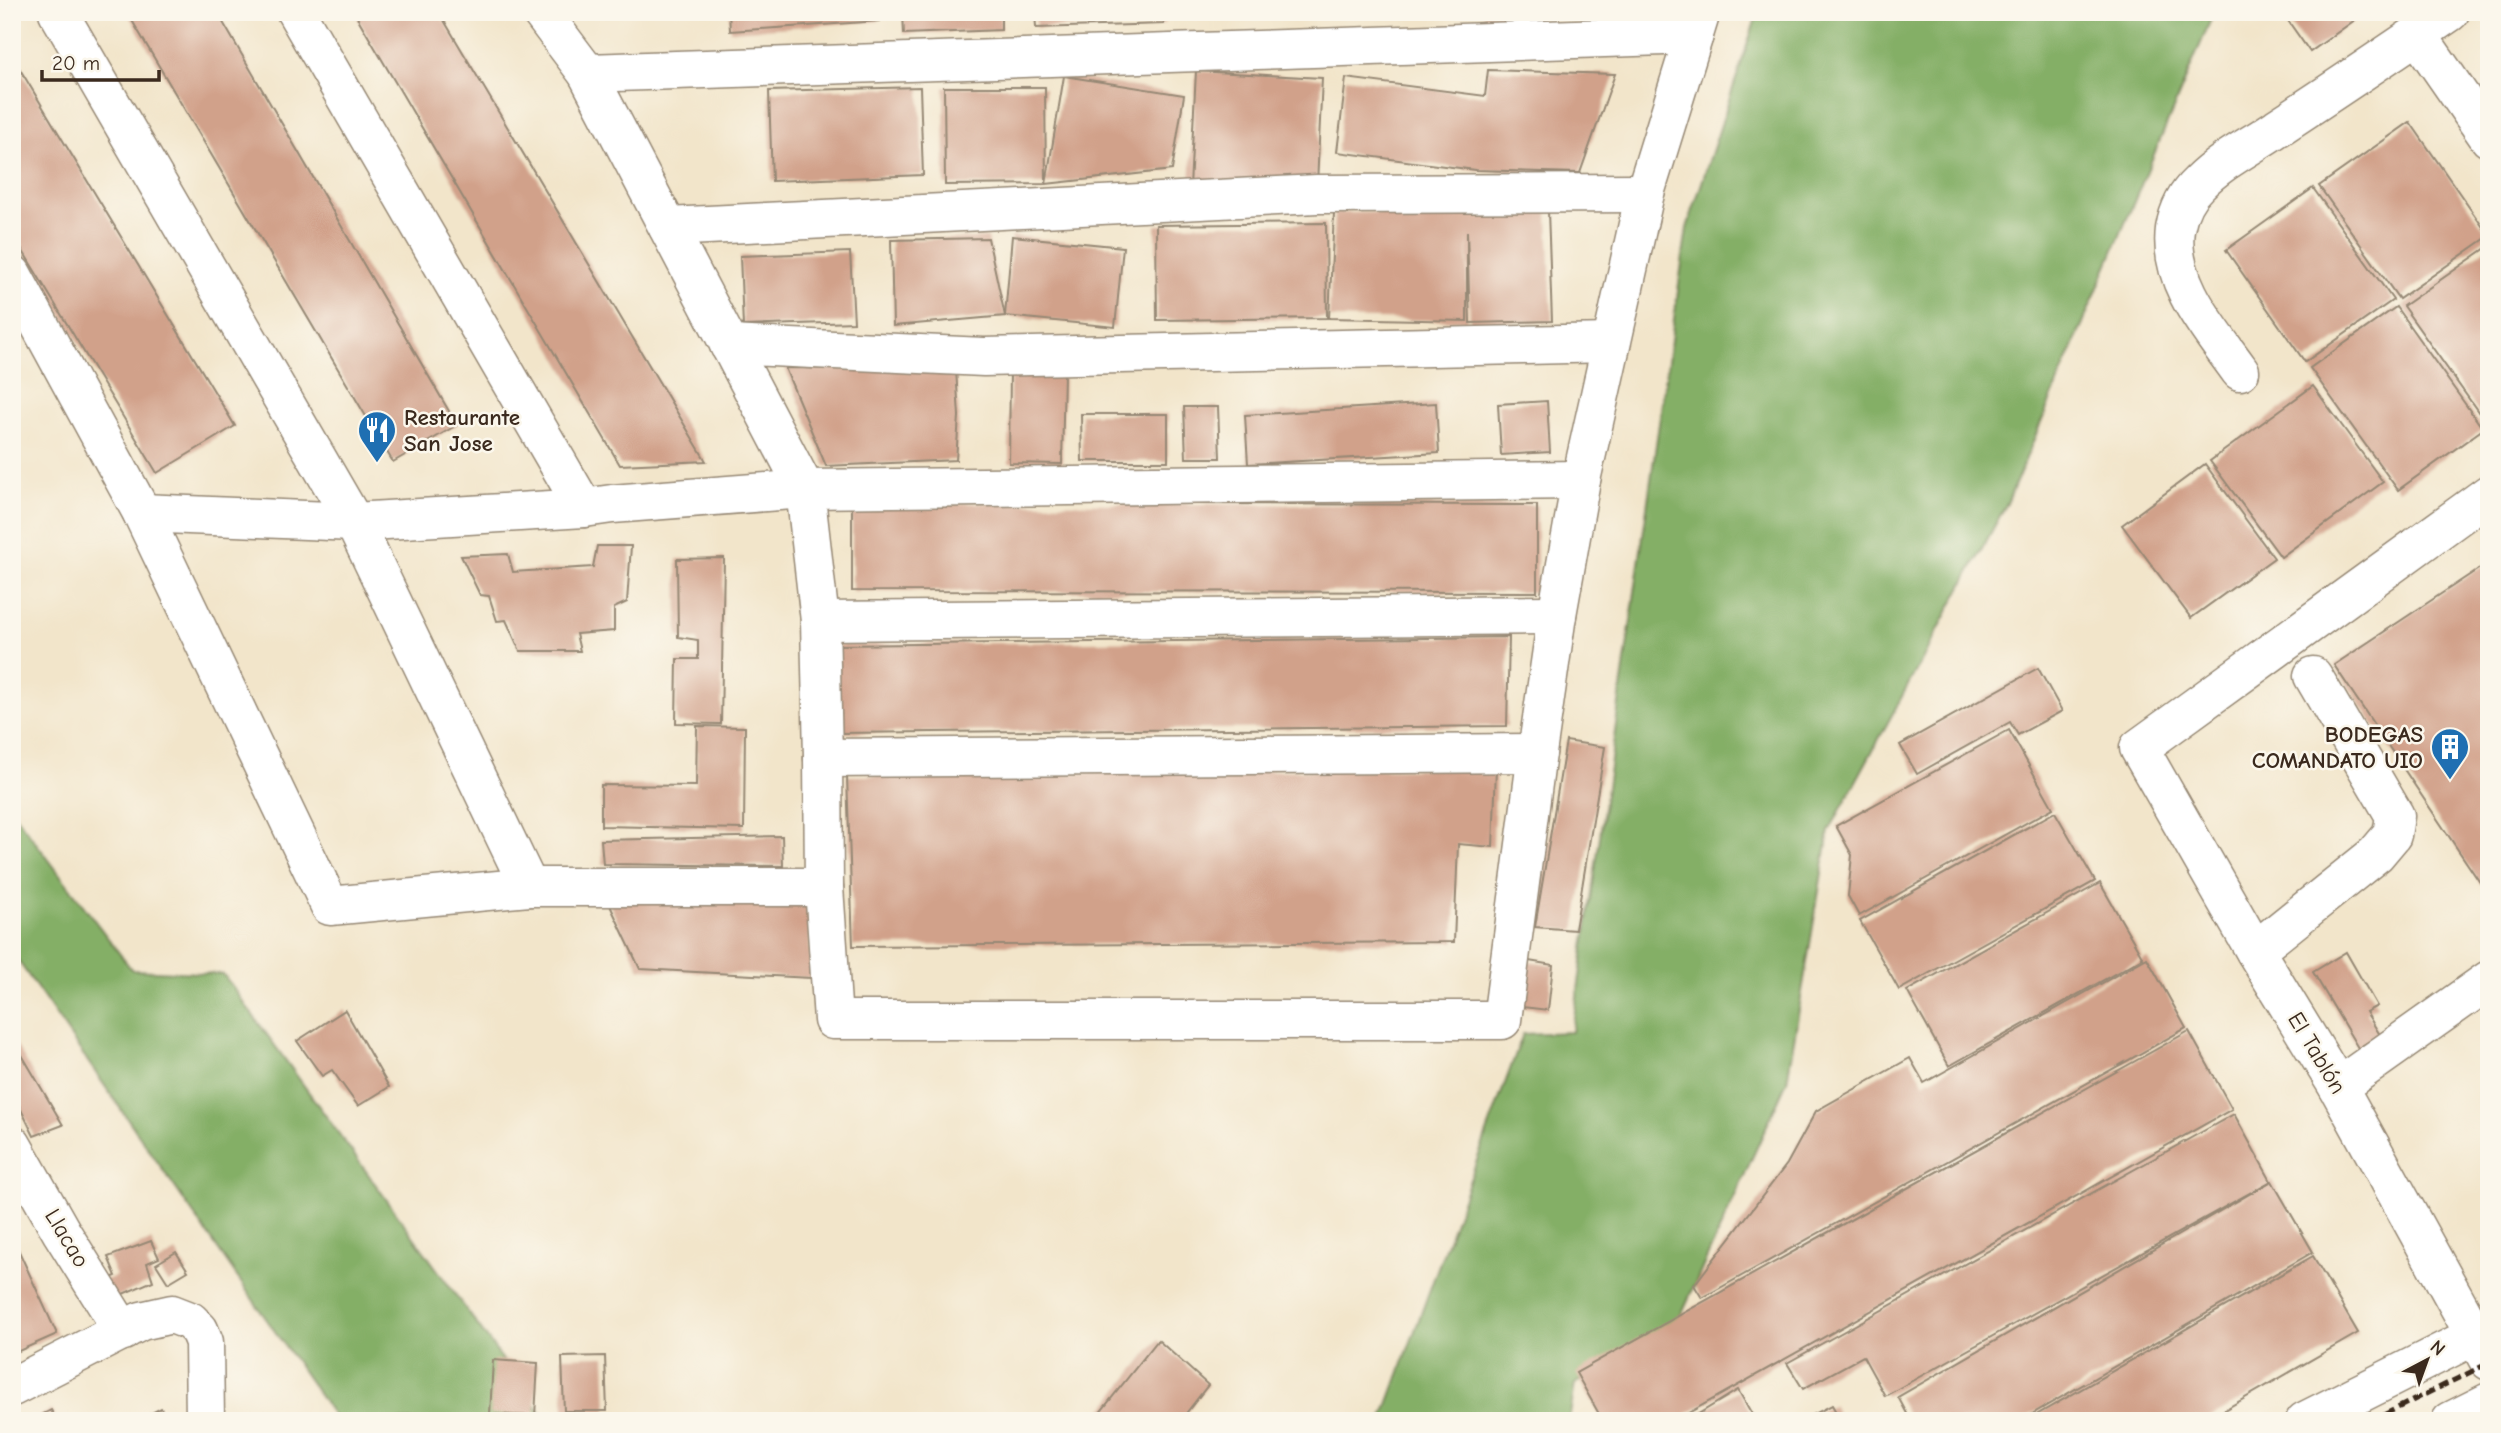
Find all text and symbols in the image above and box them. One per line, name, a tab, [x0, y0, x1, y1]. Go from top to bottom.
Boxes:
scale bar	[42, 38, 159, 82]
text: 20 m	[52, 51, 100, 75]
place label: Restaurante San Jose	[404, 404, 520, 457]
restaurant icon: Restaurante San Jose	[356, 409, 398, 464]
place label: BODEGAS COMANDATO UIO	[2252, 721, 2423, 774]
building icon: BODEGAS COMANDATO UIO	[2429, 726, 2471, 781]
street label: El Tablón	[2282, 1007, 2352, 1099]
street label: Llacao	[39, 1204, 95, 1272]
north arrow	[2392, 1324, 2462, 1394]
text: N	[2426, 1336, 2449, 1360]

